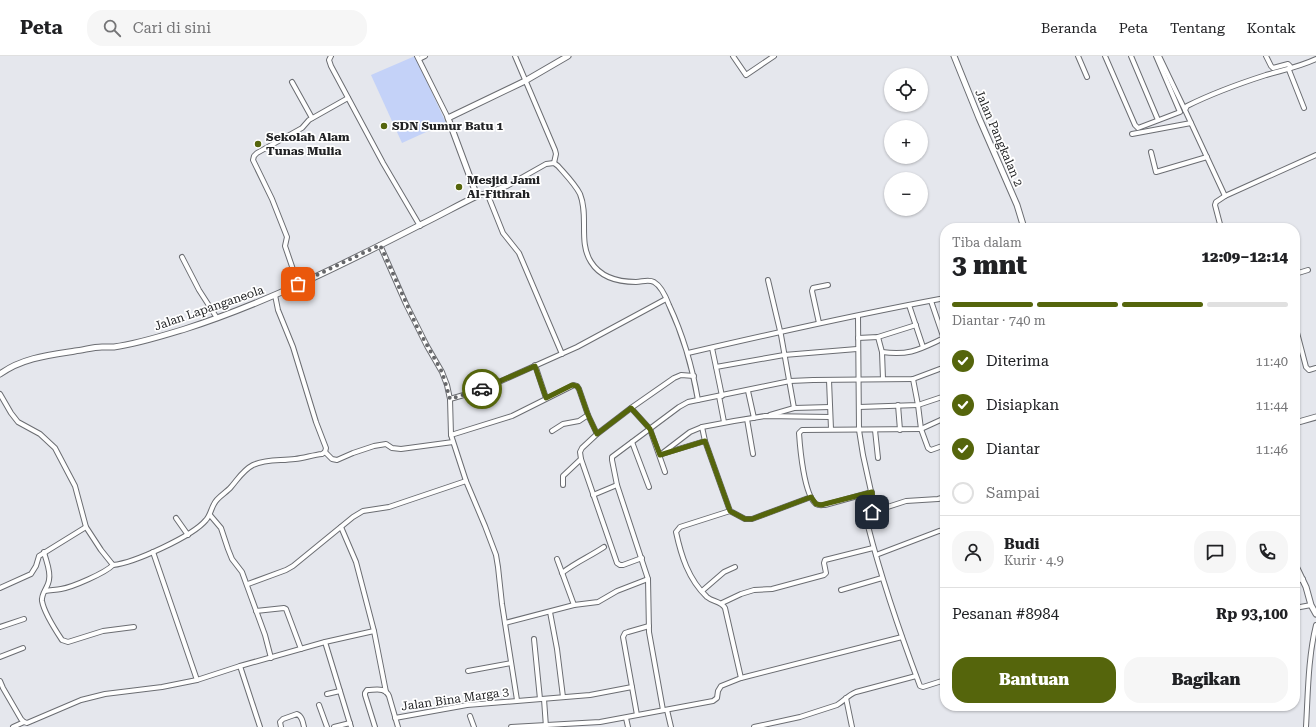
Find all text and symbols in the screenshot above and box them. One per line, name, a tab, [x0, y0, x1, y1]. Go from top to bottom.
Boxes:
search box	[87, 10, 367, 46]
text: Peta	[20, 16, 63, 39]
icon: search	[101, 17, 123, 39]
text: Cari di sini	[133, 19, 211, 37]
text: Beranda	[1041, 20, 1097, 36]
text: Peta	[1119, 20, 1148, 36]
text: Tentang	[1170, 20, 1225, 36]
text: Kontak	[1247, 20, 1296, 36]
map controls	[884, 68, 928, 216]
button: locate	[884, 68, 928, 112]
street label: Jalan Pangkalan 2	[972, 87, 1026, 189]
place label: SDN Sumur Batu 1	[392, 119, 503, 133]
button: +	[884, 120, 928, 164]
marker: SDN Sumur Batu 1	[379, 121, 389, 131]
place label: Sekolah Alam Tunas Mulia	[266, 130, 350, 158]
marker: Sekolah Alam Tunas Mulia	[253, 139, 263, 149]
button: −	[884, 172, 928, 216]
place label: Mesjid Jami Al-Fithrah	[467, 173, 540, 201]
marker: Mesjid Jami Al-Fithrah	[454, 182, 464, 192]
text: Tiba dalam	[952, 235, 1022, 250]
text: 12:09–12:14	[1202, 248, 1288, 266]
text: 3 mnt	[952, 250, 1027, 280]
pin	[281, 267, 315, 301]
icon: bag	[287, 273, 309, 295]
street label: Jalan Lapanganeola	[152, 282, 266, 333]
text: Diantar · 740 m	[952, 313, 1046, 328]
icon: check	[952, 350, 974, 372]
text: Diterima	[986, 352, 1049, 370]
text: 11:40	[1256, 354, 1288, 369]
courier	[462, 369, 502, 409]
icon: car	[471, 378, 493, 400]
icon: check	[952, 394, 974, 416]
text: Disiapkan	[986, 396, 1059, 414]
text: 11:44	[1256, 398, 1288, 413]
icon: check	[952, 438, 974, 460]
text: Diantar	[986, 440, 1040, 458]
text: 11:46	[1256, 442, 1288, 457]
text: Sampai	[986, 484, 1040, 502]
pin	[855, 495, 889, 529]
icon: home	[861, 501, 883, 523]
button: person	[952, 531, 994, 573]
button: chat	[1194, 531, 1236, 573]
button: phone	[1246, 531, 1288, 573]
text: Budi	[1004, 535, 1040, 553]
text: Kurir · 4.9	[1004, 553, 1064, 568]
text: Pesanan #8984	[952, 605, 1059, 623]
text: Rp 93,100	[1216, 605, 1288, 623]
button: Bantuan	[952, 657, 1116, 703]
button: Bagikan	[1124, 657, 1288, 703]
street label: Jalan Bina Marga 3	[400, 684, 510, 713]

